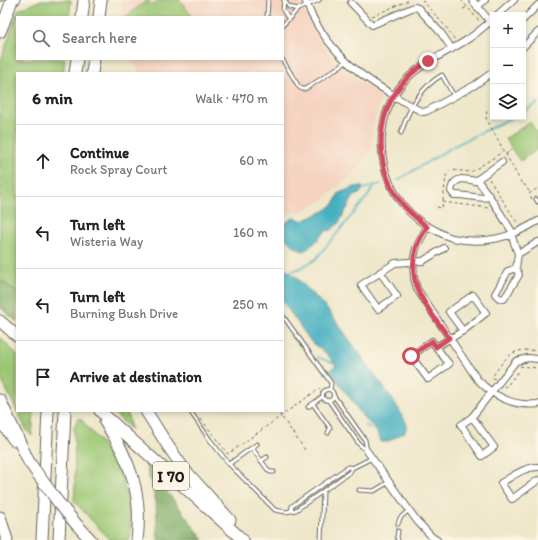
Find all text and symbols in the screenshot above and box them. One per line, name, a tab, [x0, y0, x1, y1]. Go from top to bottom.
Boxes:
map controls	[490, 12, 526, 120]
button: +	[490, 12, 526, 48]
search box	[16, 16, 284, 60]
icon: search	[30, 27, 52, 49]
text: Search here	[62, 29, 137, 47]
button: −	[490, 48, 526, 84]
route end	[419, 52, 437, 70]
button: layers	[490, 84, 526, 120]
text: 6 min	[32, 88, 73, 108]
text: Walk · 470 m	[195, 91, 268, 106]
text: Continue	[70, 144, 129, 162]
icon: ahead	[32, 150, 54, 172]
text: 60 m	[239, 153, 268, 168]
text: Rock Spray Court	[70, 162, 167, 177]
text: Turn left	[70, 216, 125, 234]
icon: left	[32, 222, 54, 244]
text: 160 m	[233, 225, 268, 240]
text: Wisteria Way	[70, 234, 143, 249]
text: Turn left	[70, 288, 125, 306]
icon: left	[32, 294, 54, 316]
text: 250 m	[232, 297, 268, 312]
text: Burning Bush Drive	[70, 306, 178, 321]
route start	[402, 347, 420, 365]
icon: arrive	[32, 366, 54, 388]
text: Arrive at destination	[70, 368, 202, 386]
road number: I 70	[153, 462, 189, 490]

